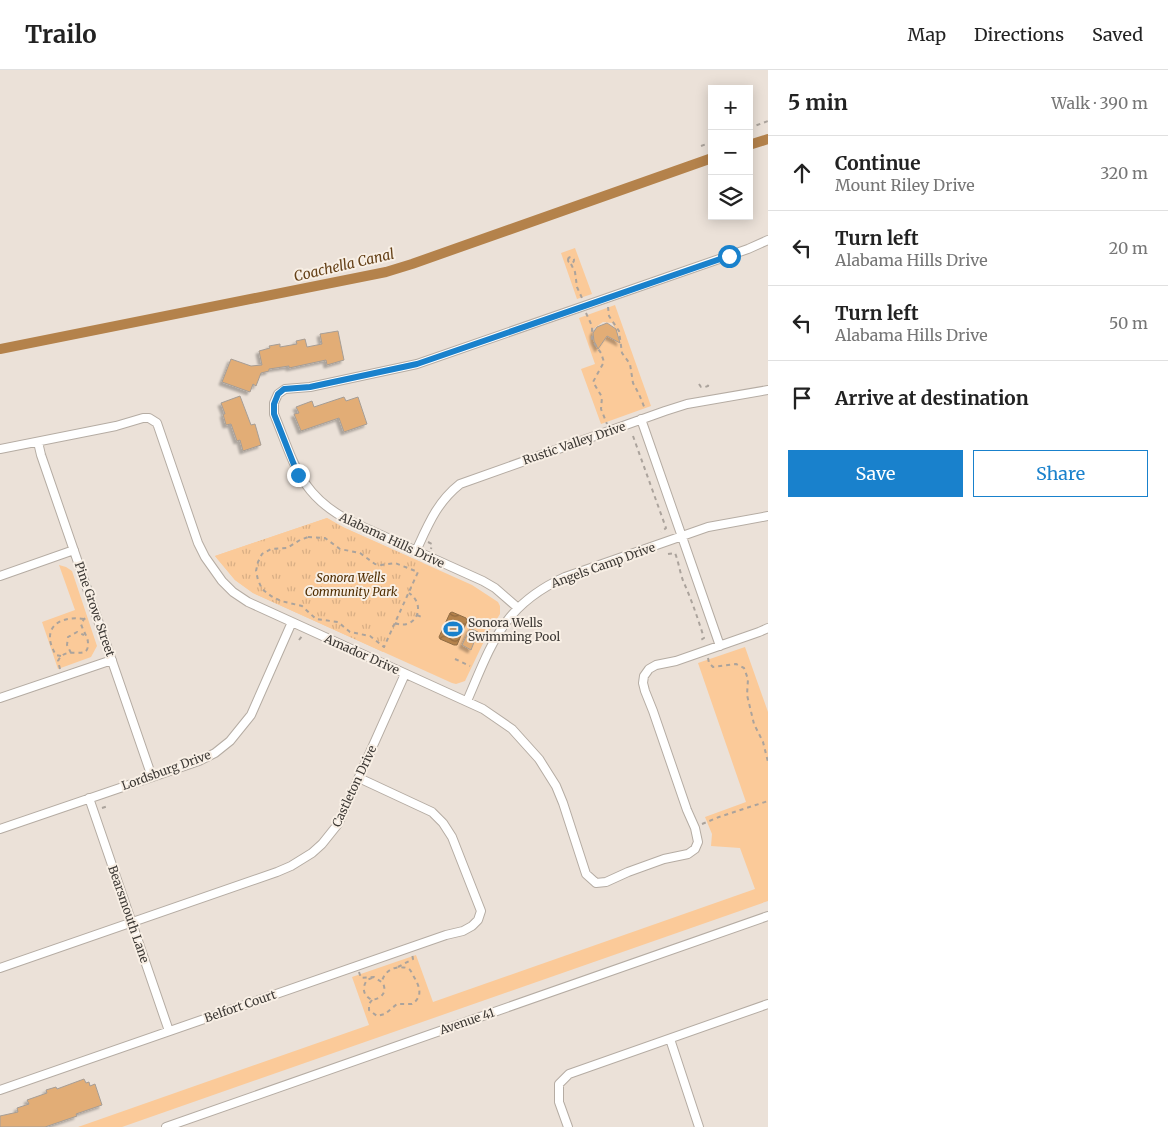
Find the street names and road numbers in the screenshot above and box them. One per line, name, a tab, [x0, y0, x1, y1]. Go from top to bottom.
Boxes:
street label: Rustic Valley Drive	[521, 418, 627, 468]
street label: Alabama Hills Drive	[336, 509, 447, 571]
street label: Angels Camp Drive	[548, 539, 657, 591]
street label: Pine Grove Street	[72, 560, 118, 659]
street label: Amador Drive	[321, 630, 402, 677]
street label: Castleton Drive	[329, 743, 379, 829]
street label: Lordsburg Drive	[119, 747, 213, 793]
street label: Bearsmouth Lane	[105, 863, 153, 965]
street label: Belfort Court	[202, 987, 278, 1025]
street label: Avenue 41	[437, 1004, 497, 1038]

